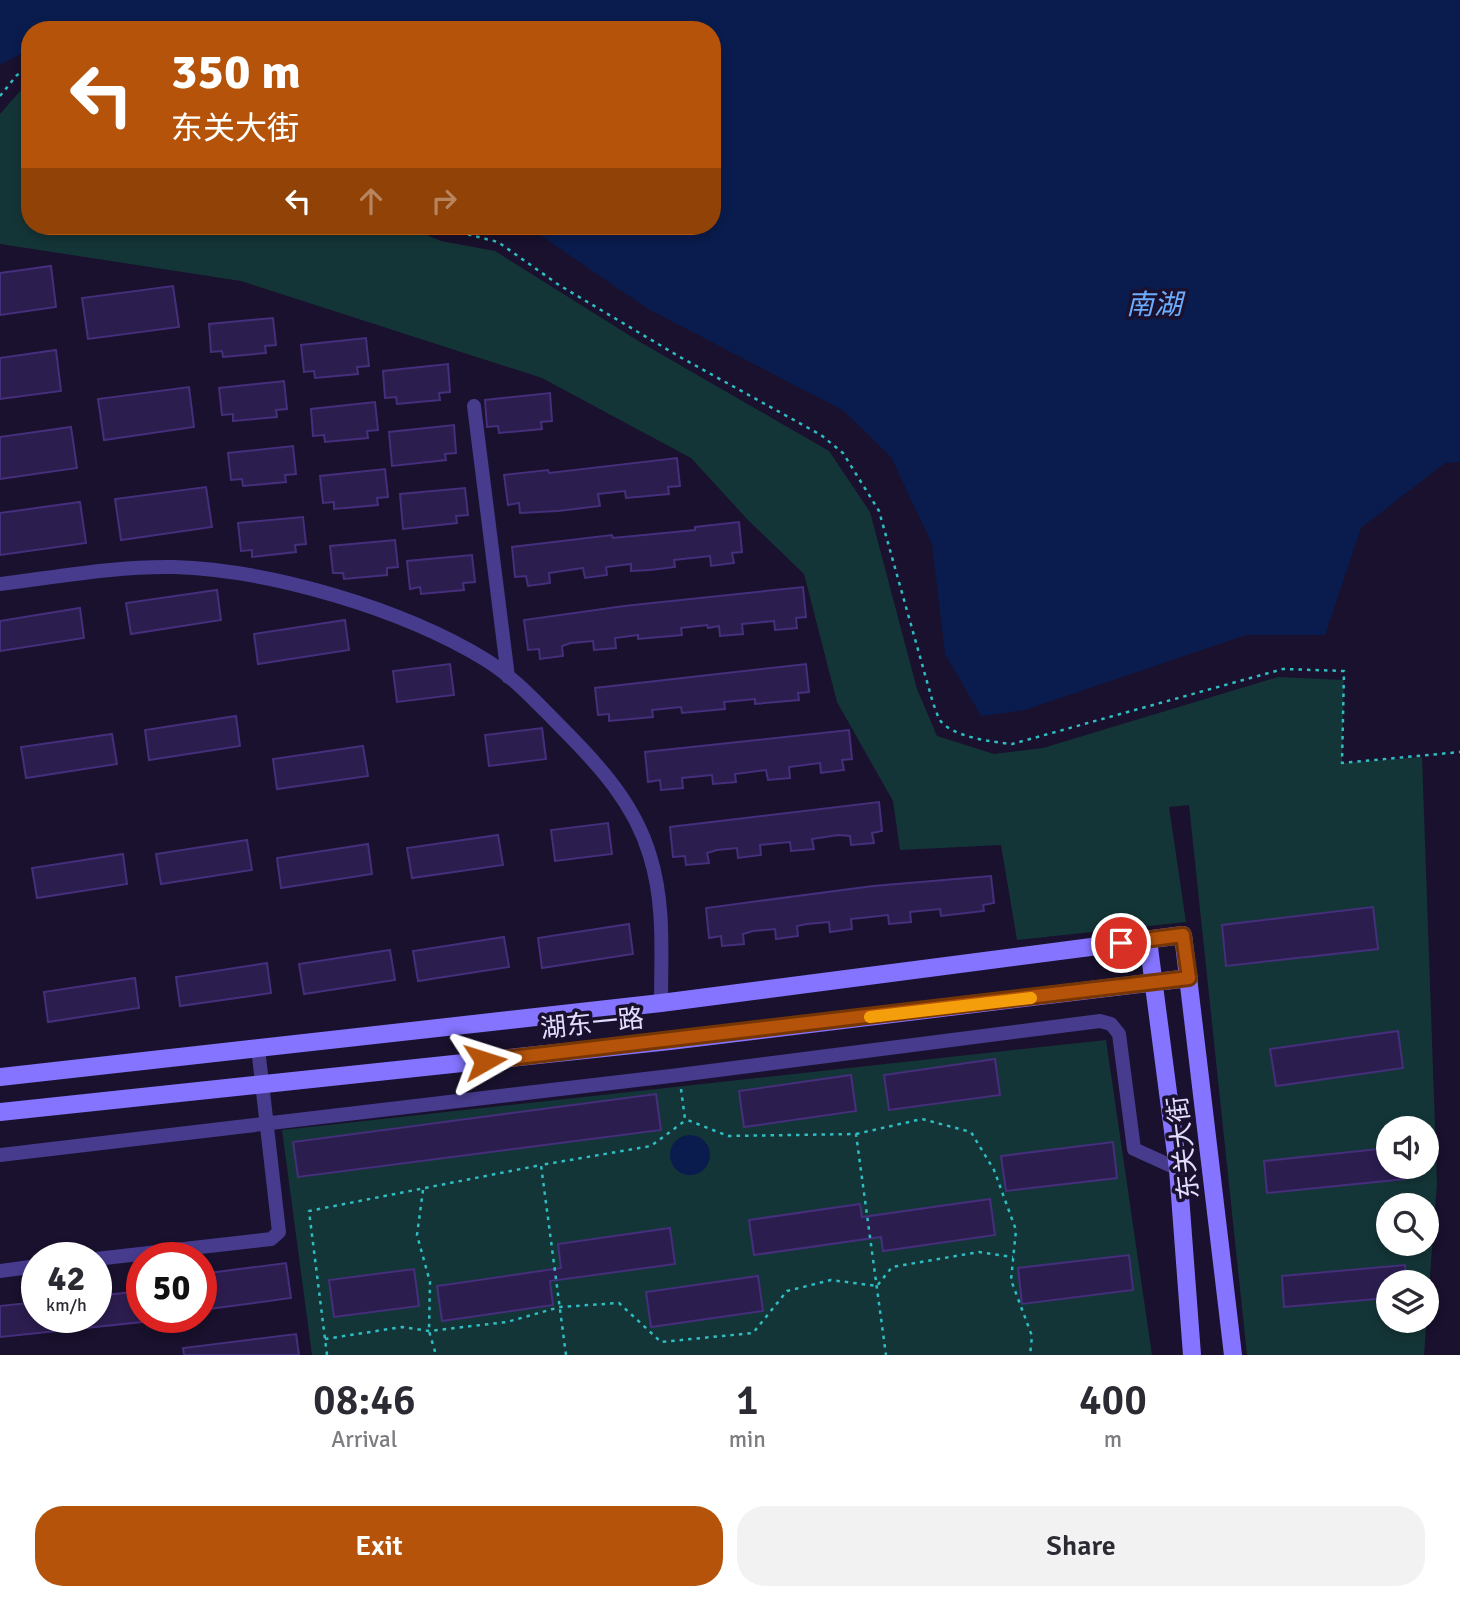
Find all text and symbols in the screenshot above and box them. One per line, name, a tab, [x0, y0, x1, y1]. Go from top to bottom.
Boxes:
text: 350 m	[171, 42, 301, 102]
icon: left	[56, 49, 147, 140]
text: 东关大街	[171, 109, 299, 148]
icon: left	[279, 182, 317, 220]
icon: ahead	[352, 182, 390, 220]
icon: right	[425, 182, 463, 220]
water label: 南湖	[1126, 288, 1186, 322]
pin	[1091, 913, 1151, 973]
icon: arrive	[1102, 924, 1140, 962]
street label: 湖东一路	[539, 1003, 645, 1045]
position arrow	[448, 1024, 522, 1098]
street label: 东关大街	[1162, 1094, 1206, 1201]
map controls	[1376, 1116, 1439, 1333]
button: sound	[1376, 1116, 1439, 1179]
button: search	[1376, 1193, 1439, 1256]
speed limit sign: 50	[126, 1242, 217, 1333]
text: 42	[48, 1257, 85, 1300]
button: layers	[1376, 1270, 1439, 1333]
text: km/h	[46, 1294, 87, 1316]
text: 08:46	[313, 1375, 416, 1426]
text: 1	[736, 1375, 759, 1426]
text: 400	[1079, 1375, 1147, 1426]
text: Arrival	[331, 1425, 397, 1454]
text: min	[729, 1425, 766, 1454]
text: m	[1104, 1425, 1122, 1454]
button: Exit	[35, 1506, 723, 1586]
button: Share	[737, 1506, 1425, 1586]

